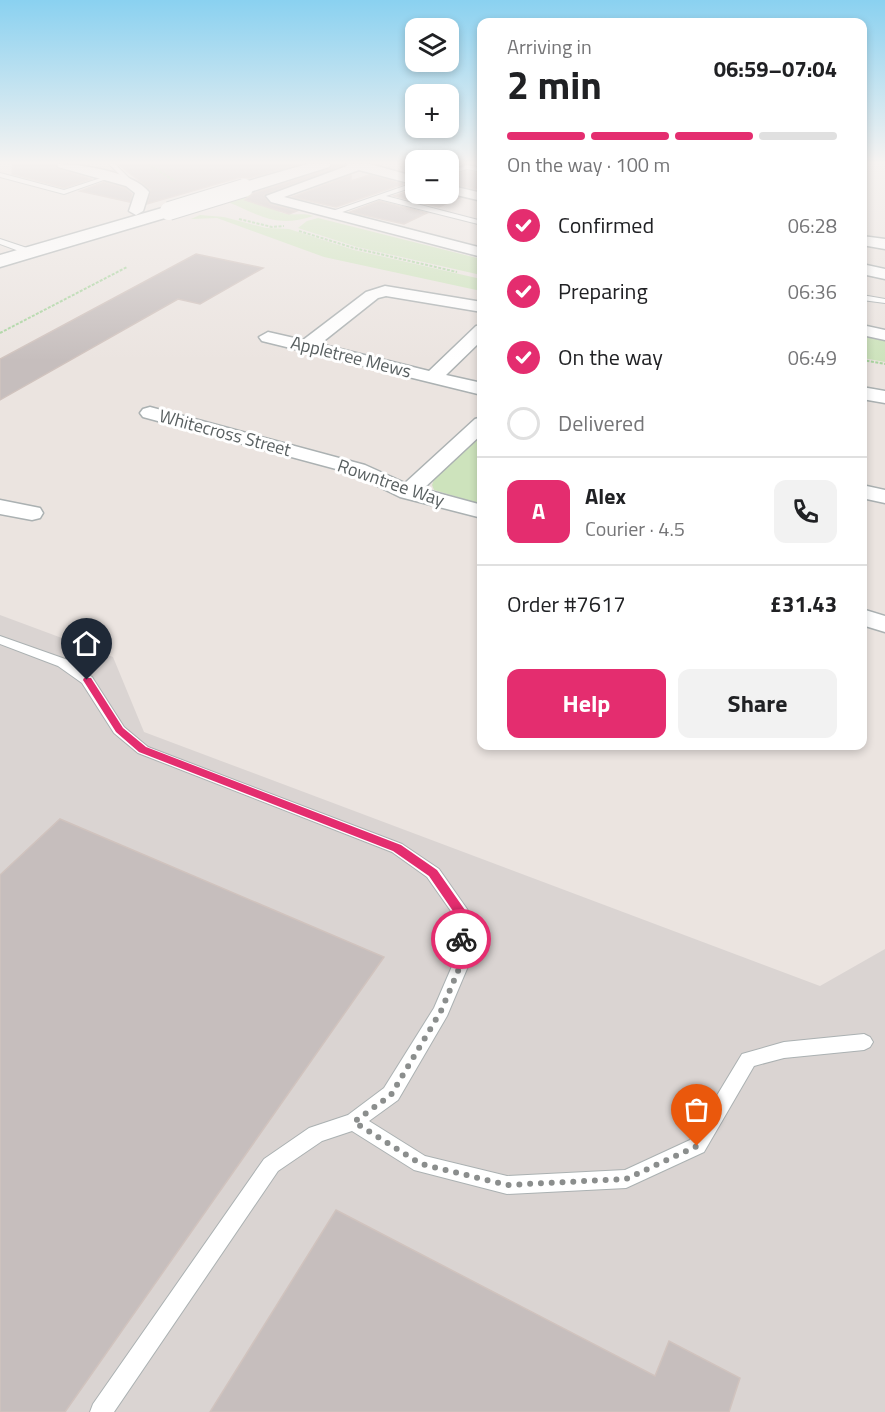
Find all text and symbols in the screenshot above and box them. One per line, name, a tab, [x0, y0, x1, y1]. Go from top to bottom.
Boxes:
map controls	[405, 18, 459, 204]
button: layers	[405, 18, 459, 72]
text: Arriving in	[507, 31, 592, 62]
text: 06:59–07:04	[714, 52, 837, 86]
text: 2 min	[507, 55, 602, 114]
button: +	[405, 84, 459, 138]
text: On the way · 100 m	[507, 149, 670, 180]
button: −	[405, 150, 459, 204]
text: Confirmed	[558, 208, 654, 242]
icon: check	[507, 209, 540, 242]
text: 06:28	[788, 210, 837, 241]
text: Preparing	[558, 274, 648, 308]
icon: check	[507, 275, 540, 308]
text: 06:36	[788, 276, 837, 307]
street label: Appletree Mews	[288, 328, 414, 385]
text: On the way	[558, 340, 663, 374]
icon: check	[507, 341, 540, 374]
text: 06:49	[788, 342, 837, 373]
street label: Whitecross Street	[156, 402, 295, 463]
text: Delivered	[558, 406, 645, 440]
street label: Rowntree Way	[334, 452, 449, 514]
text: Alex	[585, 479, 626, 513]
button: phone	[774, 480, 837, 543]
text: A	[532, 494, 545, 528]
text: Courier · 4.5	[585, 513, 685, 544]
text: Order #7617	[507, 587, 626, 621]
text: £31.43	[770, 587, 837, 621]
pin	[61, 618, 112, 680]
icon: home	[70, 627, 103, 660]
button: Help	[507, 669, 666, 738]
button: Share	[678, 669, 837, 738]
courier	[431, 909, 491, 969]
icon: bike	[445, 923, 478, 956]
pin	[671, 1084, 722, 1146]
icon: bag	[680, 1093, 713, 1126]

